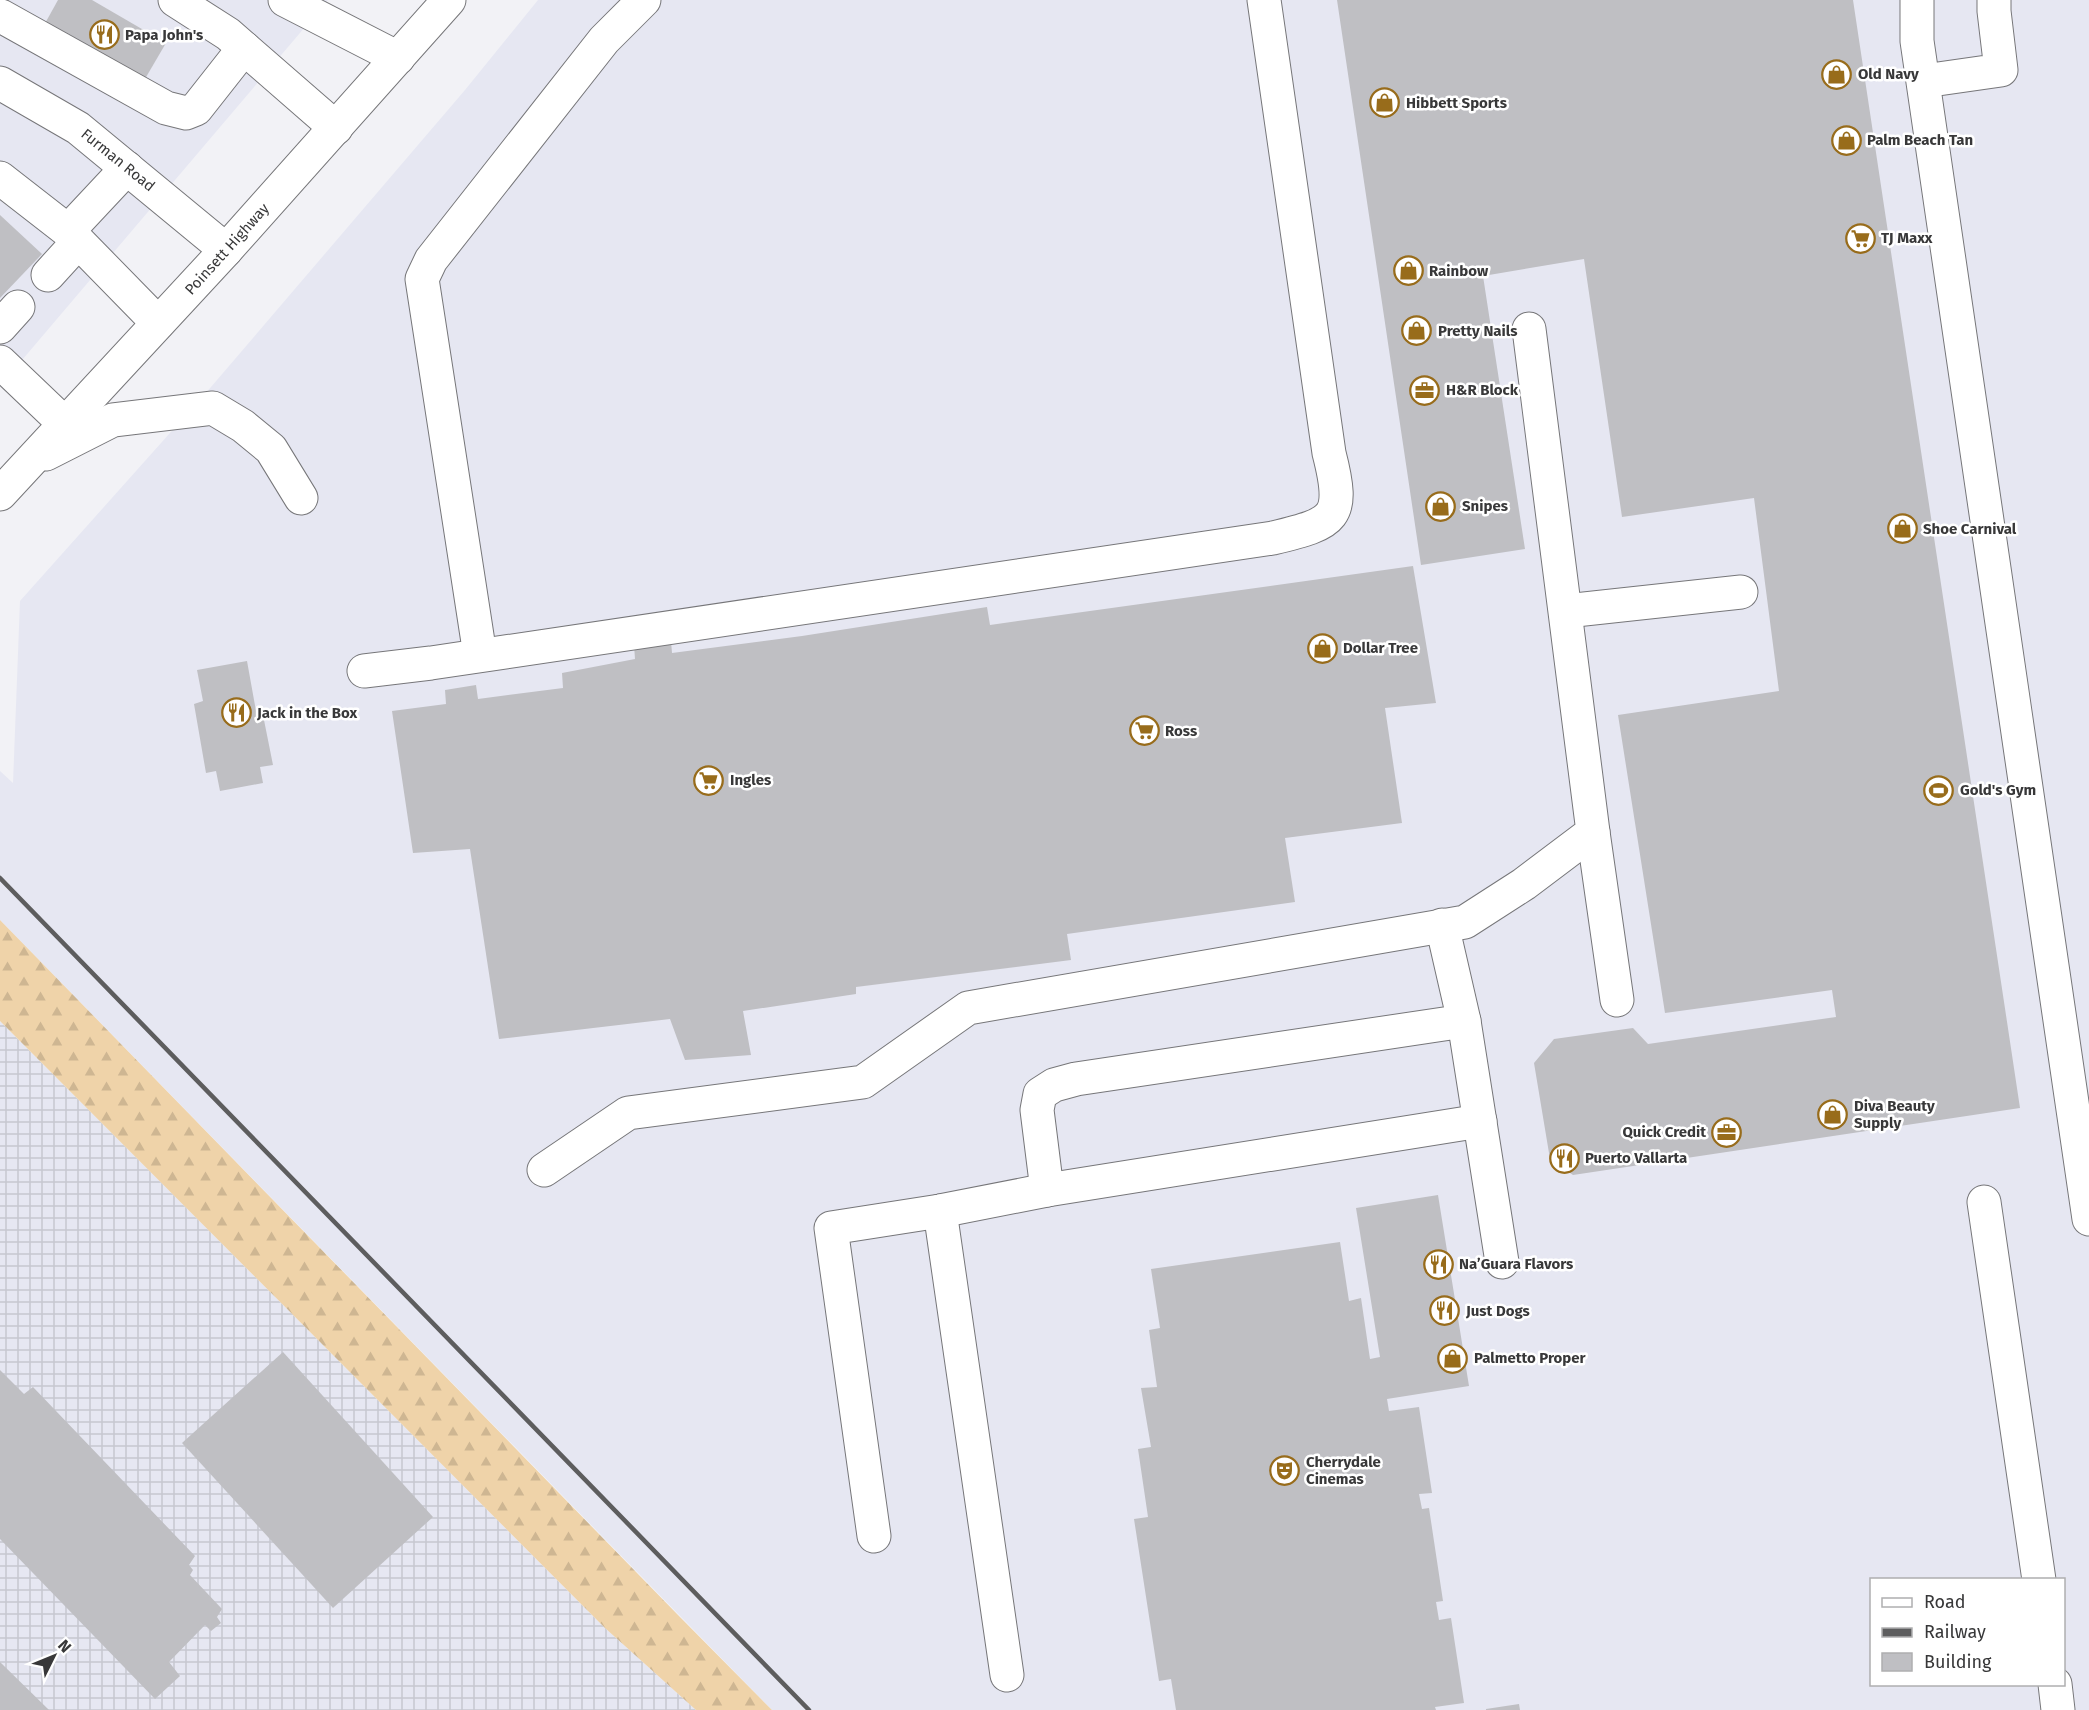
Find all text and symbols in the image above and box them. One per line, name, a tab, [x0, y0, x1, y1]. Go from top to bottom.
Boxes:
restaurant icon: Papa John's	[88, 19, 120, 51]
place label: Papa John's	[125, 26, 203, 44]
shop icon: Old Navy	[1821, 58, 1853, 90]
place label: Old Navy	[1858, 65, 1919, 83]
shop icon: Hibbett Sports	[1369, 87, 1401, 119]
place label: Hibbett Sports	[1406, 94, 1507, 112]
shop icon: Palm Beach Tan	[1830, 124, 1862, 156]
street label: Furman Road	[77, 125, 159, 195]
place label: Palm Beach Tan	[1867, 131, 1973, 149]
street label: Poinsett Highway	[181, 199, 273, 298]
supermarket icon: TJ Maxx	[1844, 222, 1876, 254]
place label: TJ Maxx	[1881, 229, 1933, 247]
shop icon: Rainbow	[1392, 255, 1424, 287]
place label: Rainbow	[1429, 262, 1489, 280]
shop icon: Pretty Nails	[1401, 315, 1433, 347]
place label: Pretty Nails	[1438, 322, 1517, 340]
office icon: H&R Block	[1409, 374, 1441, 406]
place label: H&R Block	[1446, 381, 1519, 399]
shop icon: Snipes	[1425, 490, 1457, 522]
place label: Snipes	[1462, 497, 1508, 515]
shop icon: Shoe Carnival	[1886, 513, 1918, 545]
place label: Shoe Carnival	[1923, 520, 2017, 538]
shop icon: Dollar Tree	[1306, 632, 1338, 664]
place label: Dollar Tree	[1343, 639, 1418, 657]
restaurant icon: Jack in the Box	[220, 697, 252, 729]
place label: Jack in the Box	[256, 704, 358, 722]
supermarket icon: Ross	[1128, 715, 1160, 747]
place label: Ross	[1165, 722, 1197, 740]
supermarket icon: Ingles	[693, 764, 725, 796]
place label: Ingles	[730, 771, 771, 789]
sports icon: Gold's Gym	[1923, 774, 1955, 806]
place label: Gold's Gym	[1960, 781, 2036, 799]
place label: Diva Beauty Supply	[1854, 1097, 1935, 1132]
shop icon: Diva Beauty Supply	[1817, 1099, 1849, 1131]
office icon: Quick Credit	[1711, 1116, 1743, 1148]
place label: Quick Credit	[1623, 1123, 1706, 1141]
restaurant icon: Puerto Vallarta	[1548, 1142, 1580, 1174]
place label: Puerto Vallarta	[1585, 1149, 1687, 1167]
restaurant icon: Na’Guara Flavors	[1422, 1248, 1454, 1280]
place label: Na’Guara Flavors	[1459, 1255, 1573, 1273]
restaurant icon: Just Dogs	[1429, 1295, 1461, 1327]
place label: Just Dogs	[1465, 1302, 1530, 1320]
shop icon: Palmetto Proper	[1437, 1342, 1469, 1374]
place label: Palmetto Proper	[1474, 1349, 1587, 1367]
place label: Cherrydale Cinemas	[1306, 1453, 1381, 1488]
theatre icon: Cherrydale Cinemas	[1269, 1455, 1301, 1487]
legend	[1870, 1578, 2065, 1686]
text: Road	[1924, 1591, 1966, 1613]
text: Railway	[1924, 1621, 1986, 1643]
north arrow	[24, 1626, 84, 1686]
text: N	[54, 1636, 75, 1656]
text: Building	[1924, 1651, 1992, 1673]

